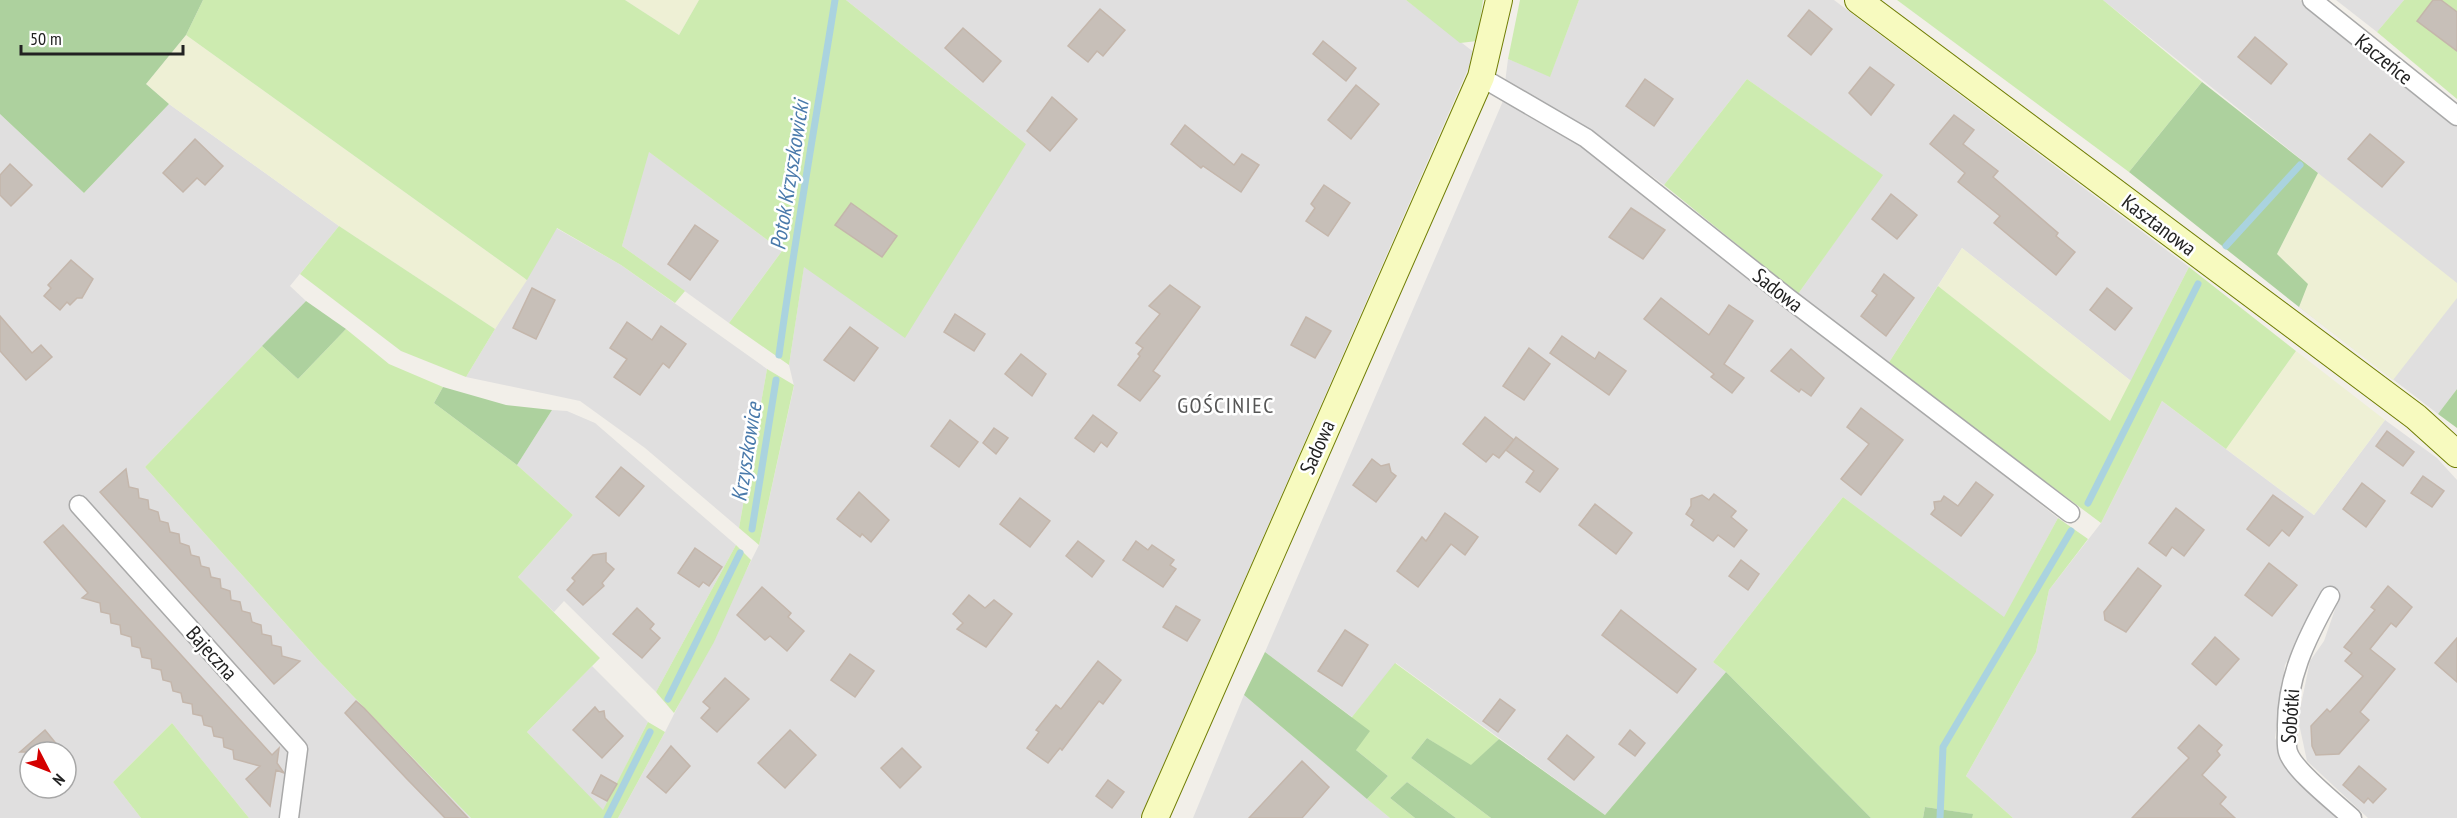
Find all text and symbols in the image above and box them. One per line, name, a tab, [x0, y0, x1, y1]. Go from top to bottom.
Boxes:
scale bar	[21, 18, 183, 56]
text: 50 m	[30, 27, 62, 50]
street label: Kaczeńce	[2350, 28, 2418, 90]
water label: Potok Krzyszkowicki	[763, 95, 815, 252]
street label: Kasztanowa	[2117, 188, 2201, 262]
street label: Sadowa	[1748, 262, 1808, 318]
district label: GOŚCINIEC	[1177, 391, 1275, 419]
water label: Krzyszkowice	[724, 399, 768, 503]
street label: Sadowa	[1293, 416, 1341, 478]
street label: Bajeczna	[181, 620, 243, 686]
street label: Sobótki	[2275, 688, 2305, 744]
north arrow	[18, 740, 78, 800]
text: N	[49, 770, 69, 790]

